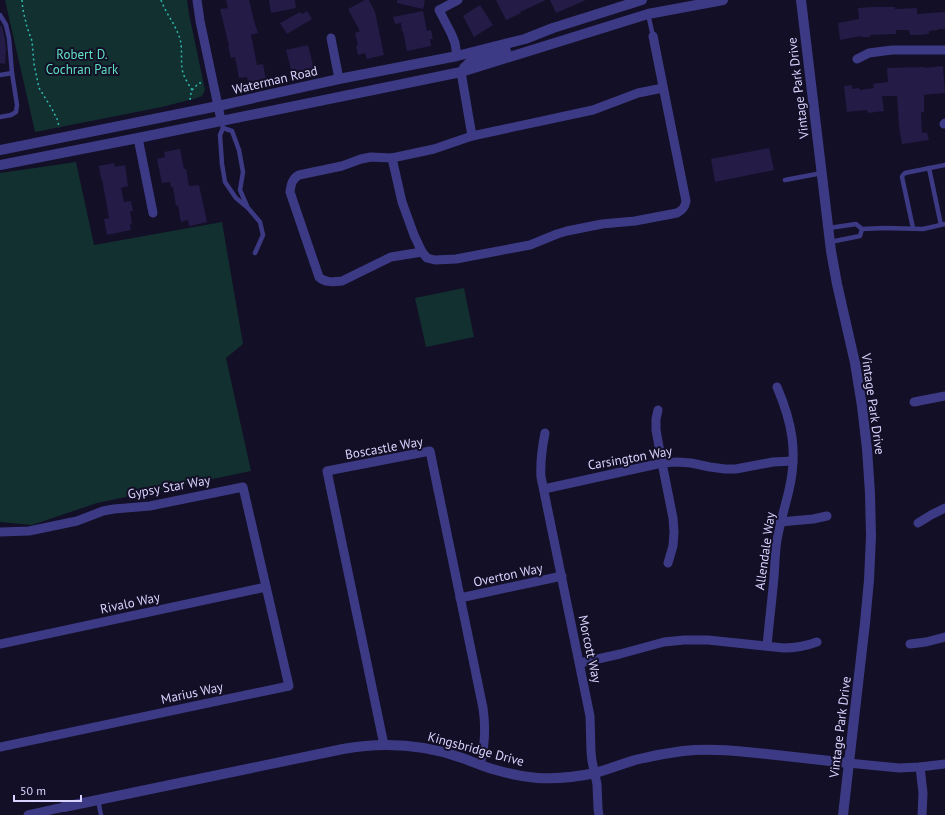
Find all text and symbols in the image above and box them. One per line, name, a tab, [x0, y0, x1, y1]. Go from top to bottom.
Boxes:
street label: Vintage Park Drive	[783, 36, 813, 141]
park label: Robert D. Cochran Park	[46, 46, 119, 78]
street label: Waterman Road	[231, 62, 319, 98]
street label: Vintage Park Drive	[857, 351, 889, 456]
street label: Boscastle Way	[344, 433, 424, 463]
street label: Carsington Way	[586, 442, 674, 474]
street label: Gypsy Star Way	[126, 471, 212, 503]
street label: Allendale Way	[751, 511, 779, 591]
street label: Overton Way	[472, 559, 544, 591]
street label: Rivalo Way	[99, 588, 161, 618]
street label: Morcott Way	[575, 613, 605, 685]
street label: Vintage Park Drive	[825, 675, 855, 780]
street label: Marius Way	[159, 678, 225, 708]
street label: Kingsbridge Drive	[426, 728, 526, 770]
scale bar	[14, 777, 81, 803]
text: 50 m	[20, 783, 46, 798]

